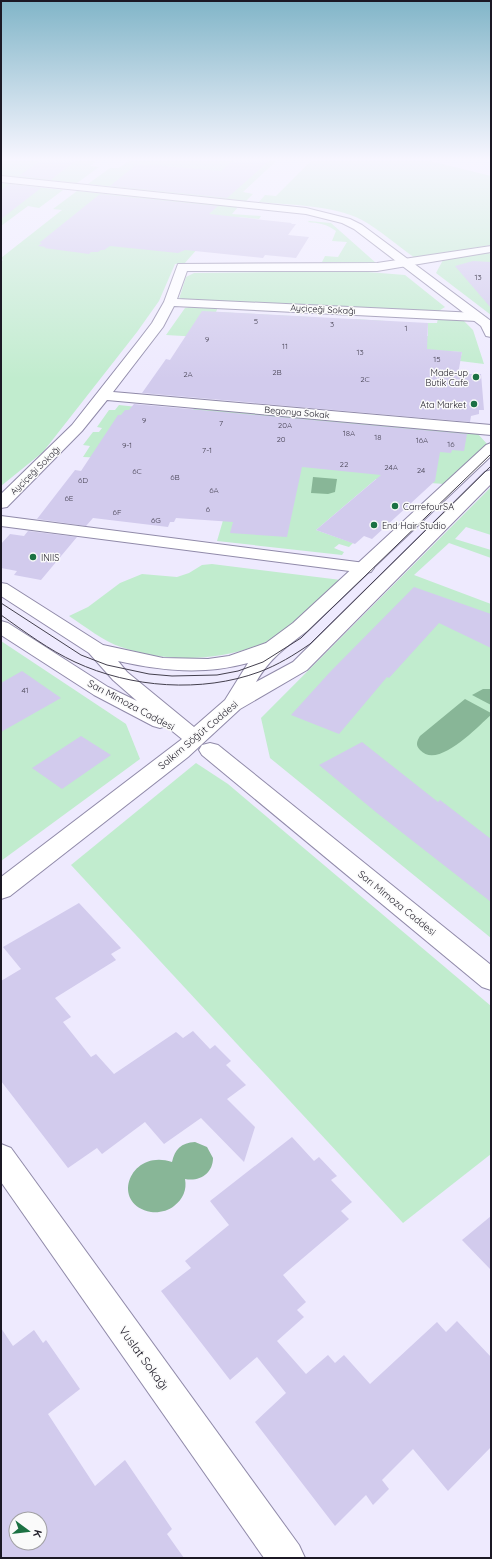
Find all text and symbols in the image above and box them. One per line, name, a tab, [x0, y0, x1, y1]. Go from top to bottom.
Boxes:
house number: 13	[474, 272, 482, 282]
street label: Ayçiçeği Sokağı	[290, 302, 356, 316]
house number: 5	[254, 316, 258, 326]
house number: 3	[330, 319, 334, 329]
house number: 1	[405, 323, 408, 333]
house number: 9	[205, 334, 210, 344]
house number: 11	[282, 341, 288, 351]
house number: 13	[356, 347, 364, 357]
house number: 15	[433, 354, 441, 364]
house number: 2B	[272, 367, 282, 377]
place label: Made-up Butik Cafe	[425, 367, 469, 388]
house number: 2A	[183, 369, 193, 379]
marker: Made-up Butik Cafe	[471, 372, 481, 382]
house number: 2C	[360, 374, 370, 384]
place label: Ata Market	[420, 399, 466, 410]
marker: Ata Market	[469, 399, 479, 409]
street label: Begonya Sokak	[264, 404, 330, 420]
house number: 9	[142, 415, 147, 425]
house number: 7	[219, 418, 223, 428]
house number: 20A	[278, 420, 292, 430]
house number: 18A	[343, 428, 355, 438]
house number: 18	[374, 432, 382, 442]
house number: 20	[276, 434, 286, 444]
house number: 16A	[416, 435, 428, 445]
house number: 16	[447, 439, 455, 449]
house number: 9-1	[122, 440, 132, 450]
street label: Ayçiçeği Sokağı	[8, 443, 62, 497]
house number: 7-1	[202, 445, 212, 455]
house number: 22	[340, 459, 349, 469]
house number: 24A	[384, 462, 398, 472]
house number: 24	[417, 465, 425, 475]
house number: 6C	[132, 466, 142, 476]
house number: 6B	[170, 472, 180, 482]
house number: 6D	[78, 475, 88, 485]
house number: 6A	[209, 485, 219, 495]
house number: 6E	[65, 493, 74, 503]
marker: CarrefourSA	[390, 501, 400, 511]
place label: CarrefourSA	[403, 501, 454, 512]
house number: 6	[206, 504, 211, 514]
house number: 6F	[113, 507, 122, 517]
house number: 6G	[151, 515, 161, 525]
marker: End Hair Studio	[369, 520, 379, 530]
place label: End Hair Studio	[382, 520, 446, 531]
marker: INIIS	[28, 552, 38, 562]
place label: INIIS	[41, 552, 59, 563]
street label: Sarı Mimoza Caddesi	[85, 677, 177, 733]
house number: 41	[21, 685, 29, 695]
street label: Salkım Söğüt Caddesi	[155, 698, 241, 772]
street label: Sarı Mimoza Caddesi	[355, 868, 439, 938]
street label: Vuslat Sokağı	[116, 1323, 172, 1393]
north arrow	[8, 1511, 48, 1551]
text: K	[30, 1528, 45, 1539]

